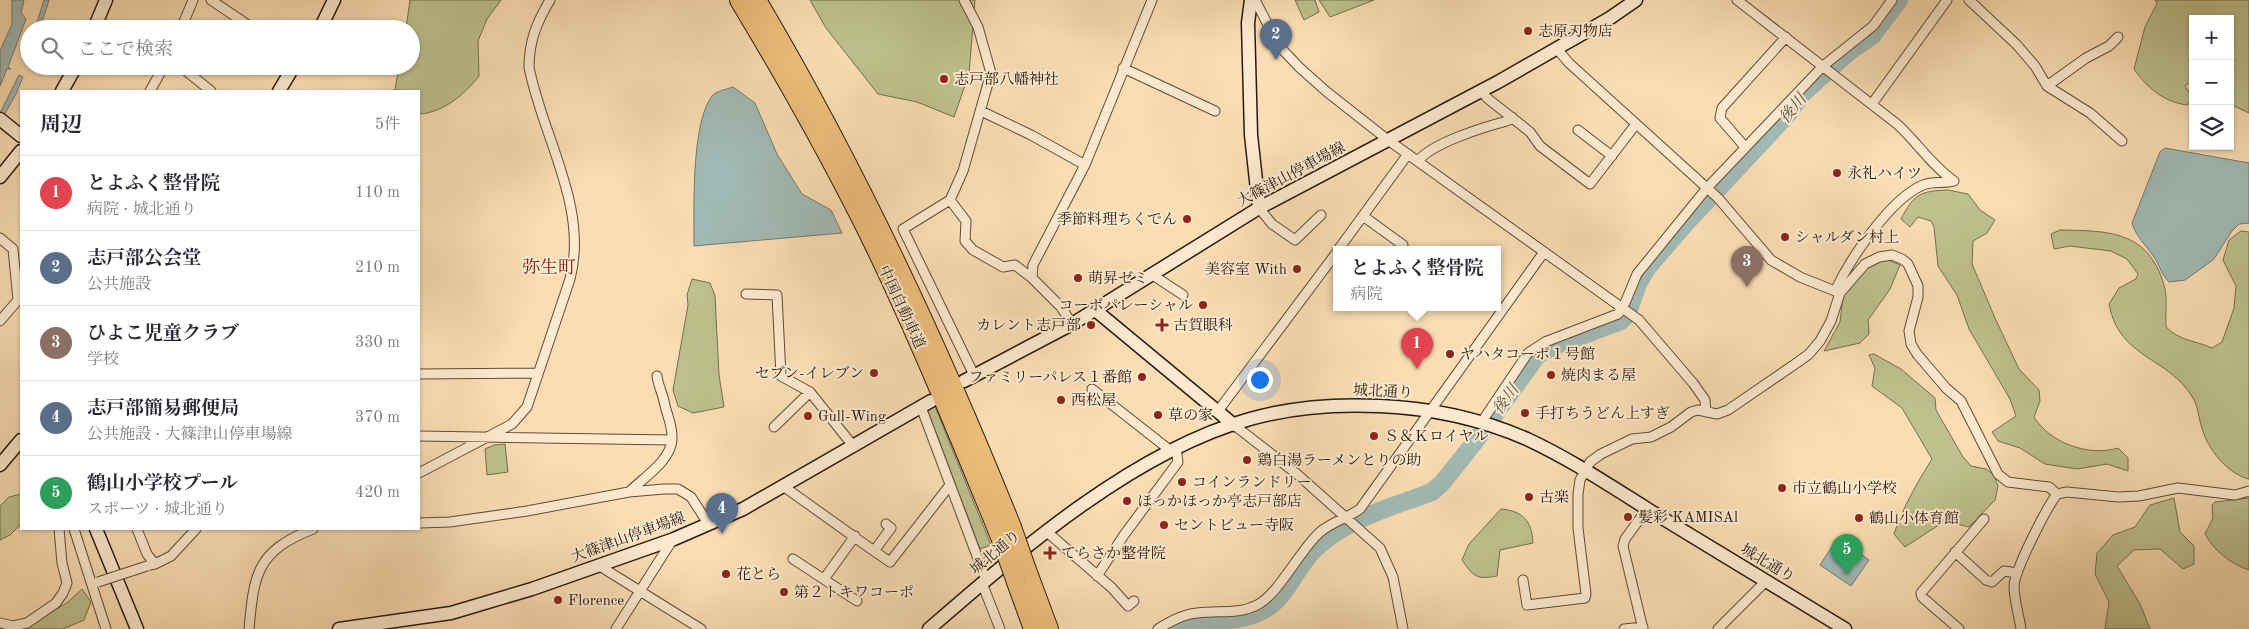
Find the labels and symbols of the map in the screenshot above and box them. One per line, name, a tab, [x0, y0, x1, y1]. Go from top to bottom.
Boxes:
pin: 2	[1260, 19, 1292, 60]
place label: 志原刃物店	[1538, 23, 1613, 40]
marker: 志原刃物店	[1522, 25, 1534, 37]
place label: 志戸部八幡神社	[954, 71, 1059, 88]
marker: 志戸部八幡神社	[938, 73, 950, 85]
water label: 後川	[1776, 89, 1811, 127]
street label: 大篠津山停車場線	[1234, 139, 1348, 210]
place label: 永礼ハイツ	[1847, 165, 1922, 182]
marker: 永礼ハイツ	[1831, 167, 1843, 179]
place label: 季節料理ちくでん	[1057, 211, 1177, 228]
marker: 季節料理ちくでん	[1181, 213, 1193, 225]
place label: シャルダン村上	[1795, 229, 1899, 246]
marker: シャルダン村上	[1779, 231, 1791, 243]
pin: 3	[1731, 246, 1763, 287]
district label: 弥生町	[522, 257, 576, 277]
place label: 美容室 With	[1205, 261, 1287, 278]
street label: 中国自動車道	[875, 263, 928, 352]
marker: 美容室 With	[1291, 263, 1303, 275]
place label: 萌昇ゼミ	[1088, 270, 1148, 287]
marker: 萌昇ゼミ	[1072, 272, 1084, 284]
place label: コーポパレーシャル	[1059, 298, 1193, 314]
marker: コーポパレーシャル	[1197, 299, 1209, 311]
place label: カレント志戸部	[976, 317, 1081, 334]
place label: 古賀眼科	[1173, 317, 1233, 334]
marker: 古賀眼科	[1155, 318, 1169, 332]
marker: カレント志戸部	[1085, 319, 1097, 331]
pin: 1	[1401, 328, 1433, 369]
place label: ヤハタコーポ１号館	[1460, 346, 1595, 363]
marker: ヤハタコーポ１号館	[1444, 348, 1456, 360]
place label: セブン-イレブン	[755, 365, 864, 382]
marker: セブン-イレブン	[868, 367, 880, 379]
your location	[1247, 367, 1273, 393]
place label: 焼肉まる屋	[1561, 367, 1636, 384]
place label: ファミリーパレス１番館	[968, 369, 1132, 386]
marker: 焼肉まる屋	[1545, 369, 1557, 381]
marker: ファミリーパレス１番館	[1136, 371, 1148, 383]
water label: 後川	[1489, 380, 1524, 418]
street label: 城北通り	[1353, 381, 1413, 402]
place label: 西松屋	[1071, 392, 1116, 409]
marker: 西松屋	[1055, 394, 1067, 406]
place label: 手打ちうどん上すぎ	[1535, 405, 1670, 422]
place label: 草の家	[1168, 407, 1213, 424]
marker: 手打ちうどん上すぎ	[1519, 407, 1531, 419]
marker: 草の家	[1152, 409, 1164, 421]
marker: Gull-Wing	[802, 410, 814, 422]
place label: Gull-Wing	[818, 410, 886, 425]
place label: Ｓ＆Ｋロイヤル	[1384, 429, 1488, 445]
marker: Ｓ＆Ｋロイヤル	[1368, 430, 1380, 442]
place label: 鶏白湯ラーメンとりの助	[1257, 452, 1421, 469]
marker: 鶏白湯ラーメンとりの助	[1241, 454, 1253, 466]
place label: コインランドリー	[1192, 475, 1312, 491]
marker: コインランドリー	[1176, 476, 1188, 488]
place label: 市立鶴山小学校	[1792, 480, 1897, 497]
marker: 市立鶴山小学校	[1776, 482, 1788, 494]
place label: 古楽	[1539, 489, 1569, 506]
marker: 古楽	[1523, 491, 1535, 503]
pin: 4	[706, 493, 738, 534]
place label: ほっかほっか亭志戸部店	[1137, 493, 1302, 510]
marker: ほっかほっか亭志戸部店	[1121, 495, 1133, 507]
street label: 大篠津山停車場線	[569, 509, 687, 566]
place label: 髪彩 KAMISAl	[1638, 509, 1738, 526]
place label: 鶴山小体育館	[1869, 510, 1959, 527]
marker: 髪彩 KAMISAl	[1622, 511, 1634, 523]
marker: 鶴山小体育館	[1853, 512, 1865, 524]
place label: セントビュー寺阪	[1174, 517, 1294, 534]
marker: セントビュー寺阪	[1158, 519, 1170, 531]
street label: 城北通り	[967, 527, 1024, 578]
pin: 5	[1831, 534, 1863, 575]
street label: 城北通り	[1738, 541, 1798, 586]
place label: てらさか整骨院	[1061, 545, 1166, 562]
marker: てらさか整骨院	[1043, 546, 1057, 560]
place label: 花とら	[736, 566, 781, 583]
marker: 花とら	[720, 568, 732, 580]
place label: 第２トキワコーポ	[794, 584, 914, 601]
marker: 第２トキワコーポ	[778, 586, 790, 598]
marker: Florence	[552, 594, 564, 606]
place label: Florence	[568, 594, 624, 609]

